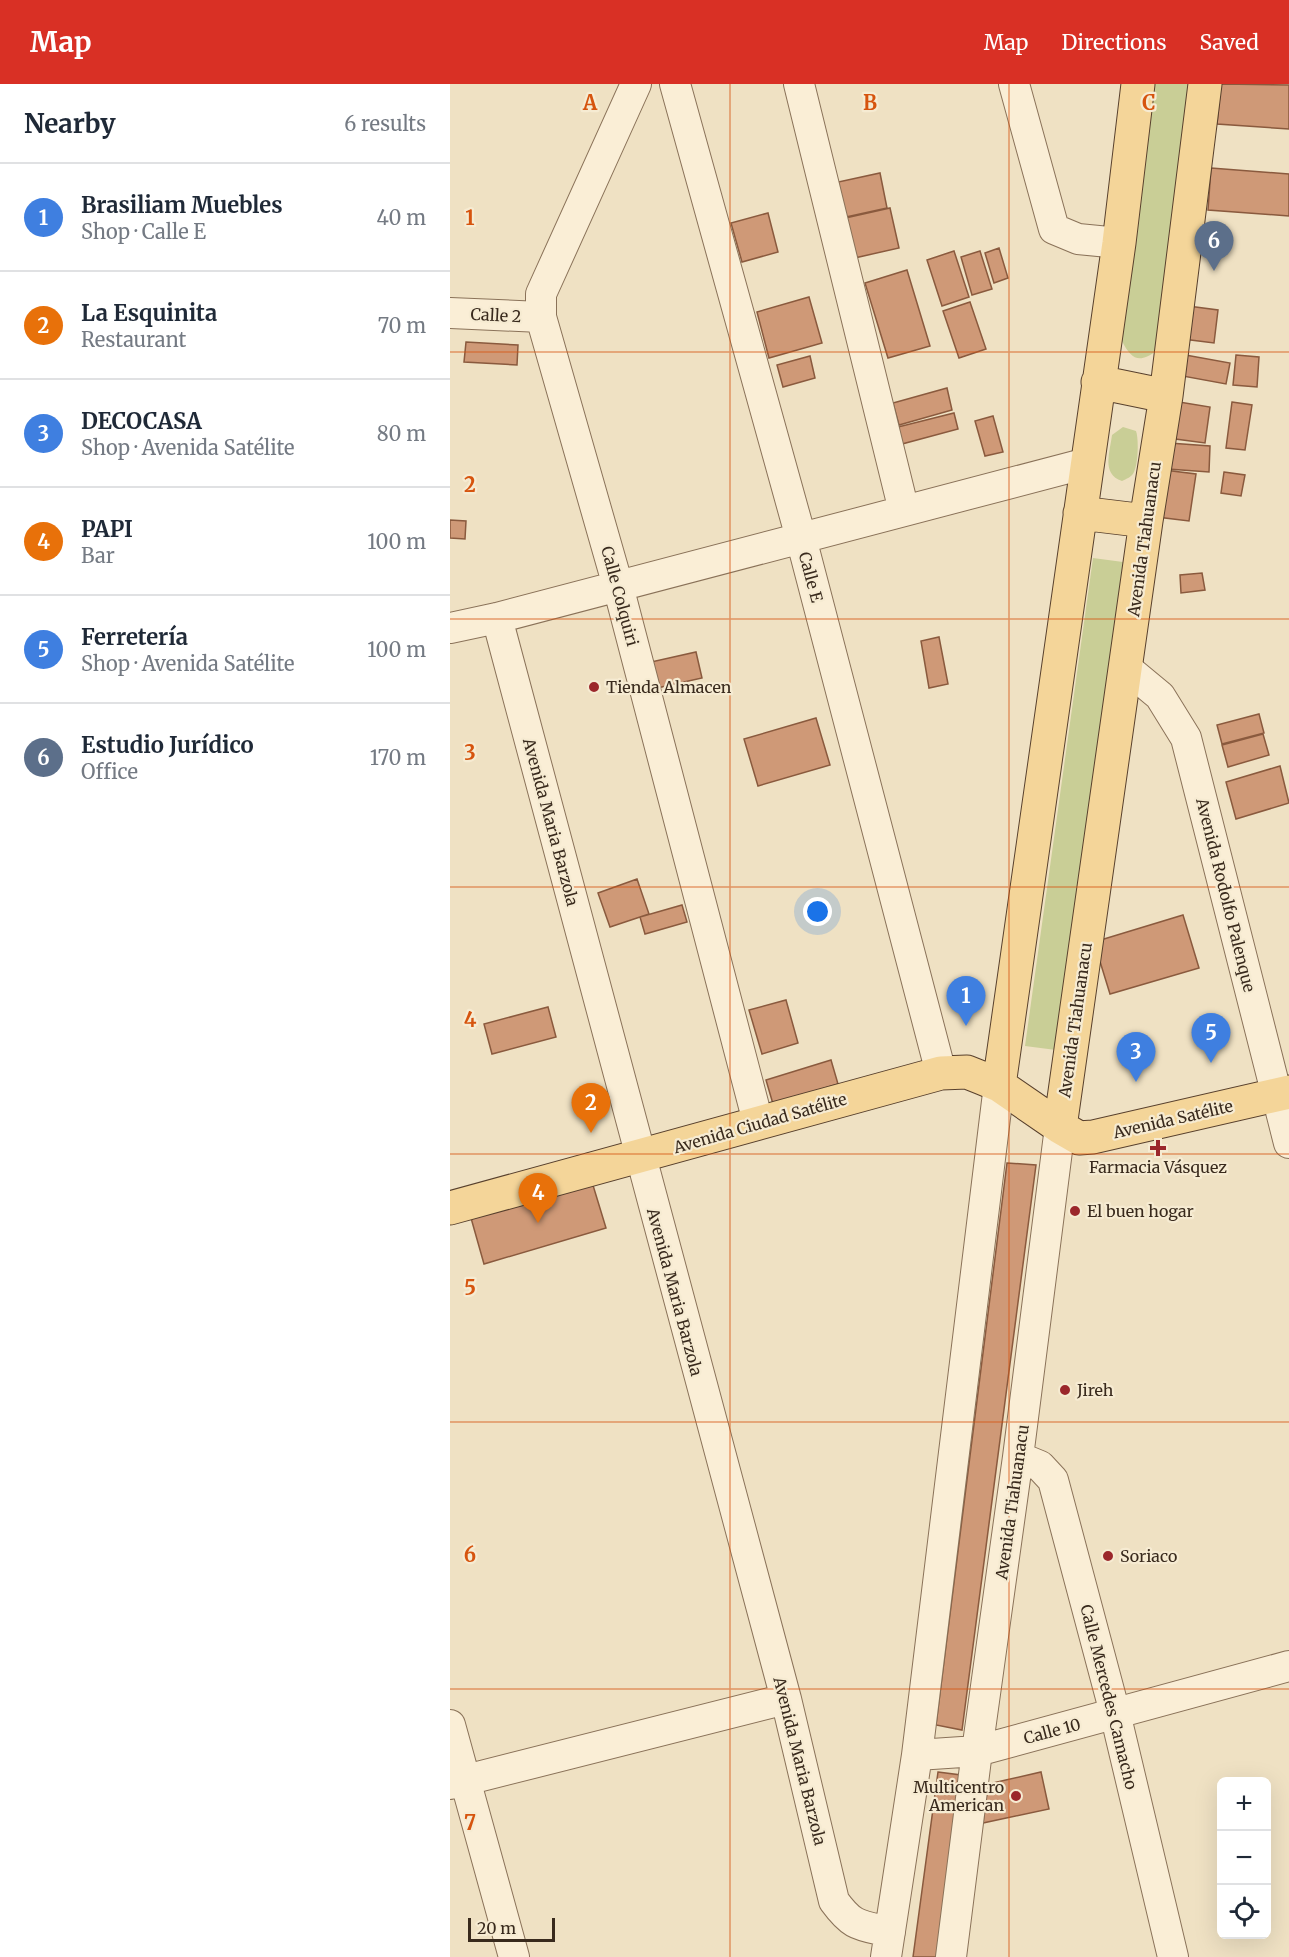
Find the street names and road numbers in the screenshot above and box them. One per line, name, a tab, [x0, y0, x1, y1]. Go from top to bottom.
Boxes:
street label: Calle 2	[470, 304, 522, 326]
street label: Avenida Tiahuanacu	[1123, 460, 1165, 619]
street label: Calle Colquiri	[597, 544, 643, 648]
street label: Calle E	[795, 550, 828, 605]
street label: Avenida Maria Barzola	[519, 735, 583, 909]
street label: Avenida Rodolfo Palenque	[1192, 795, 1260, 994]
street label: Avenida Tiahuanacu	[1054, 941, 1096, 1100]
street label: Avenida Ciudad Satélite	[670, 1089, 849, 1158]
street label: Avenida Satélite	[1110, 1096, 1235, 1143]
street label: Avenida Maria Barzola	[643, 1205, 707, 1379]
street label: Avenida Tiahuanacu	[991, 1423, 1033, 1582]
street label: Calle Mercedes Camacho	[1076, 1602, 1142, 1792]
street label: Avenida Maria Barzola	[769, 1674, 831, 1848]
street label: Calle 10	[1021, 1714, 1083, 1748]

